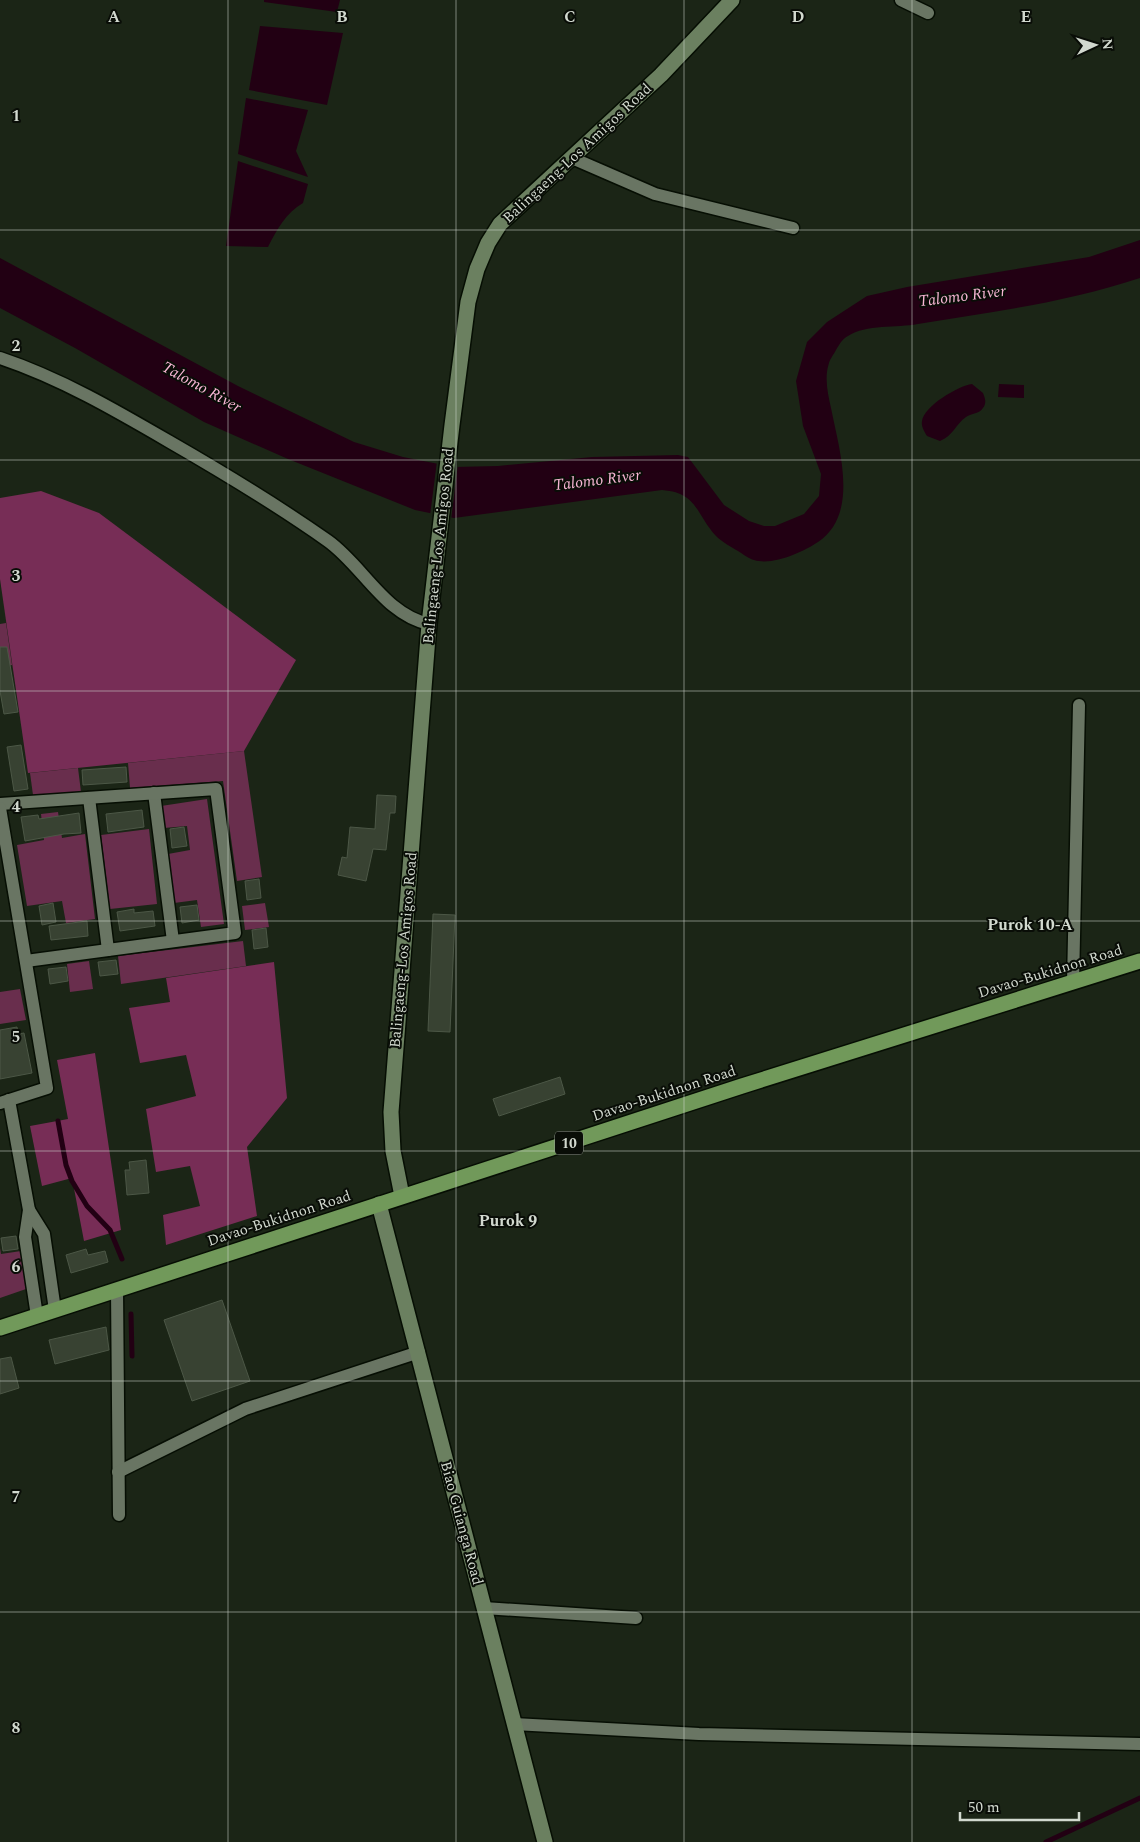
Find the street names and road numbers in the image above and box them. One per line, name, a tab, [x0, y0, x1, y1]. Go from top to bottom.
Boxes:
street label: Balingaeng-Los Amigos Road	[498, 78, 657, 229]
street label: Balingaeng-Los Amigos Road	[417, 447, 460, 645]
street label: Balingaeng-Los Amigos Road	[383, 851, 424, 1049]
street label: Davao-Bukidnon Road	[975, 939, 1125, 1004]
street label: Davao-Bukidnon Road	[589, 1059, 739, 1128]
road number: 10	[555, 1132, 583, 1154]
street label: Davao-Bukidnon Road	[204, 1184, 354, 1253]
street label: Biao Guianga Road	[434, 1459, 489, 1588]

